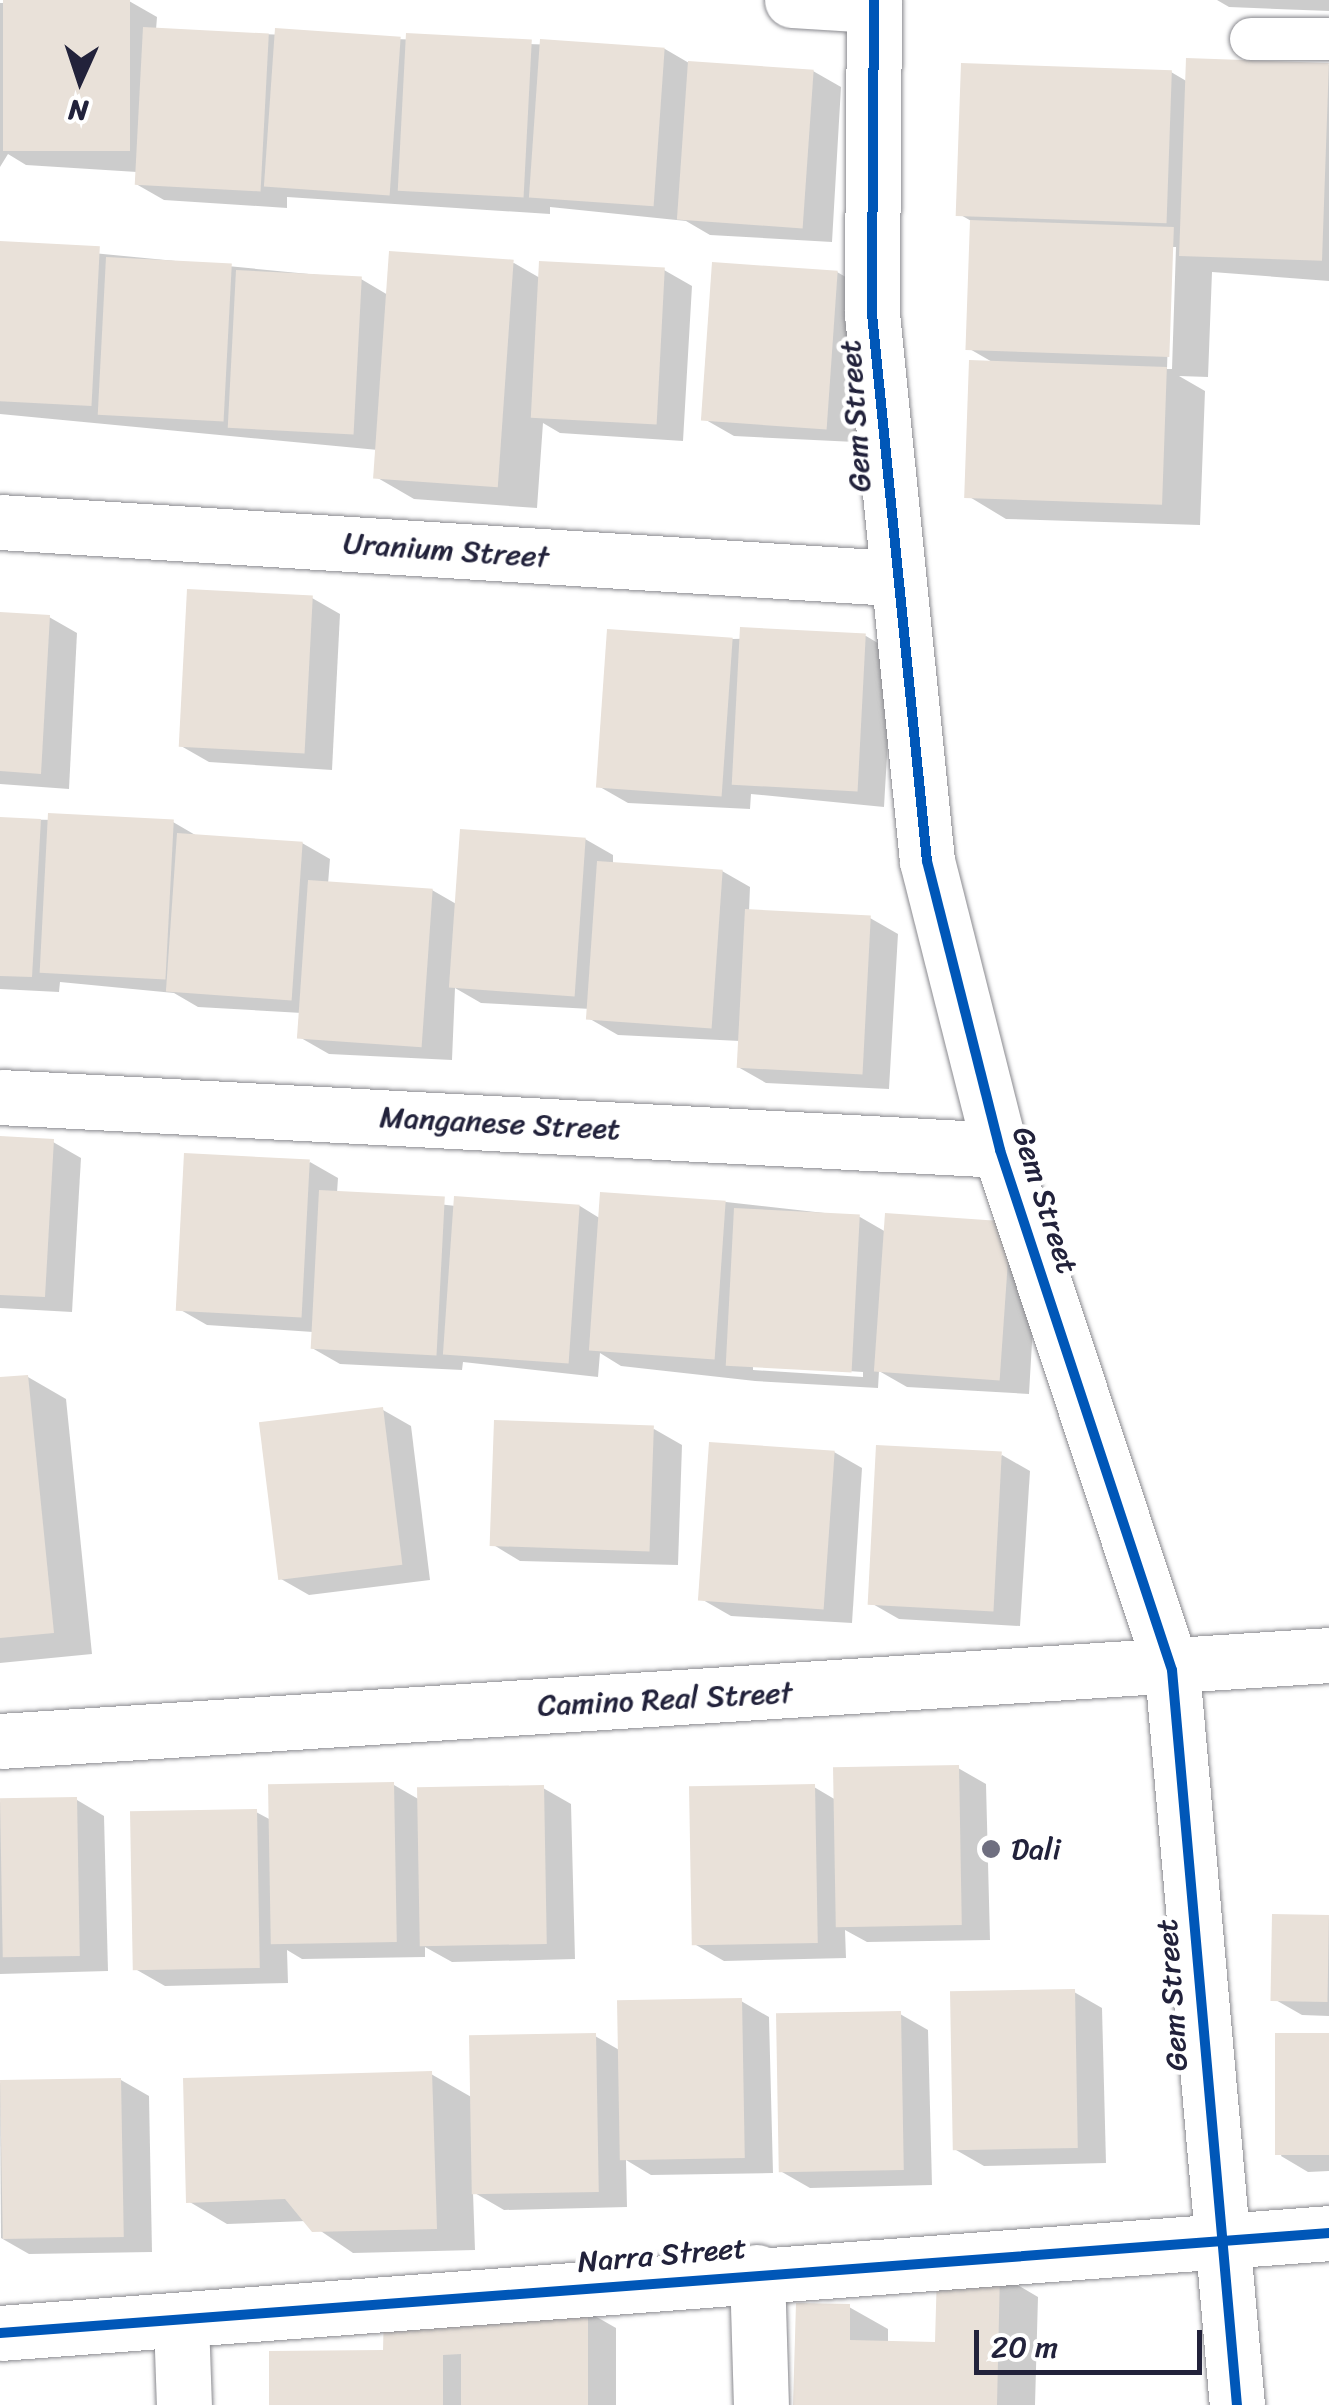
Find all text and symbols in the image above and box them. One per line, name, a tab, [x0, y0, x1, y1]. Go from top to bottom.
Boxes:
north arrow	[30, 30, 130, 130]
text: N	[67, 85, 89, 135]
street label: Gem Street	[832, 339, 878, 493]
street label: Uranium Street	[342, 525, 550, 575]
street label: Manganese Street	[379, 1099, 621, 1147]
street label: Gem Street	[1004, 1122, 1086, 1278]
street label: Camino Real Street	[536, 1674, 794, 1724]
place label: Dali	[1011, 1831, 1061, 1867]
marker: Dali	[980, 1838, 1002, 1860]
street label: Gem Street	[1149, 1918, 1195, 2072]
street label: Narra Street	[576, 2230, 748, 2280]
scale bar	[979, 2310, 1206, 2372]
text: 20 m	[991, 2320, 1058, 2374]

